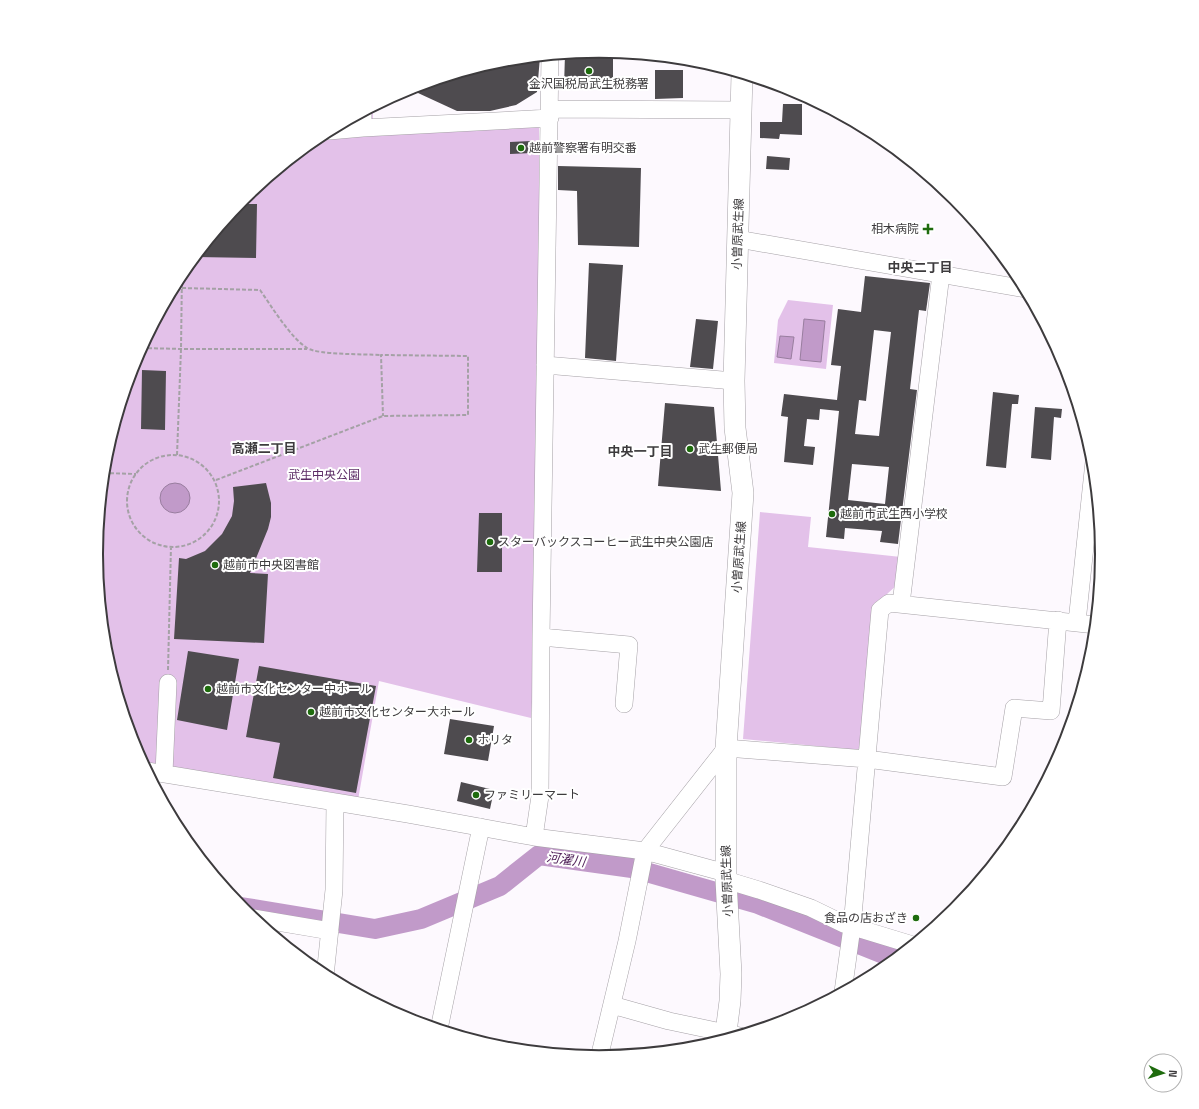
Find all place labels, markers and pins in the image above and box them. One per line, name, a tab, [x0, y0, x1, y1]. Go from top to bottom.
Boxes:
marker: 金沢国税局武生税務署	[584, 66, 594, 76]
place label: 金沢国税局武生税務署	[529, 76, 649, 92]
place label: 越前警察署有明交番	[529, 140, 637, 156]
marker: 越前警察署有明交番	[516, 143, 526, 153]
place label: 相木病院	[871, 221, 919, 237]
marker: 相木病院	[922, 223, 934, 235]
place label: 武生郵便局	[698, 441, 758, 457]
marker: 武生郵便局	[685, 444, 695, 454]
place label: 越前市武生西小学校	[840, 506, 948, 522]
marker: 越前市武生西小学校	[827, 509, 837, 519]
place label: スターバックスコーヒー武生中央公園店	[498, 534, 714, 550]
marker: スターバックスコーヒー武生中央公園店	[485, 537, 495, 547]
place label: 越前市中央図書館	[223, 557, 319, 573]
marker: 越前市中央図書館	[210, 560, 220, 570]
place label: 越前市文化センター中ホール	[216, 681, 372, 697]
marker: 越前市文化センター中ホール	[203, 684, 213, 694]
place label: 越前市文化センター大ホール	[319, 704, 475, 720]
marker: 越前市文化センター大ホール	[306, 707, 316, 717]
place label: ホリタ	[477, 732, 513, 748]
marker: ホリタ	[464, 735, 474, 745]
place label: ファミリーマート	[484, 787, 580, 803]
marker: ファミリーマート	[471, 790, 481, 800]
place label: 食品の店おざき	[824, 910, 908, 926]
marker: 食品の店おざき	[911, 913, 921, 923]

